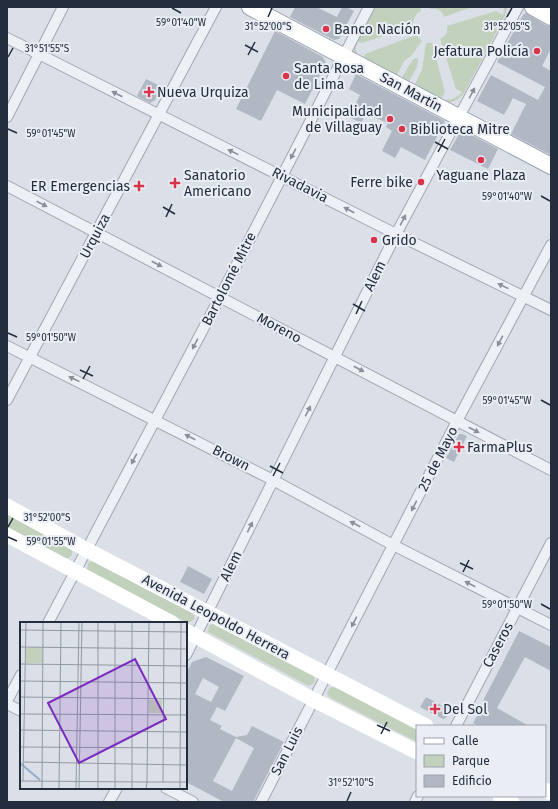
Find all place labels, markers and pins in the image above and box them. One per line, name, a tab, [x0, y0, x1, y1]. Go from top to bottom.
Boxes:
place label: Banco Nación	[334, 21, 421, 38]
marker: Banco Nación	[321, 24, 331, 34]
place label: Jefatura Policía	[433, 43, 529, 60]
marker: Jefatura Policía	[532, 46, 542, 56]
place label: Santa Rosa de Lima	[294, 60, 364, 93]
marker: Santa Rosa de Lima	[281, 71, 291, 81]
place label: Nueva Urquiza	[157, 84, 249, 101]
marker: Nueva Urquiza	[144, 87, 154, 97]
place label: Municipalidad de Villaguay	[292, 103, 382, 136]
marker: Municipalidad de Villaguay	[385, 114, 395, 124]
place label: Biblioteca Mitre	[410, 121, 510, 138]
marker: Biblioteca Mitre	[397, 124, 407, 134]
marker: Yaguane Plaza	[476, 155, 486, 165]
place label: Sanatorio Americano	[184, 167, 252, 200]
place label: Yaguane Plaza	[436, 167, 526, 184]
place label: Ferre bike	[350, 174, 413, 191]
marker: Sanatorio Americano	[169, 177, 181, 189]
marker: Ferre bike	[416, 177, 426, 187]
place label: ER Emergencias	[31, 178, 130, 195]
marker: ER Emergencias	[133, 180, 145, 192]
place label: Grido	[382, 232, 417, 249]
marker: Grido	[369, 235, 379, 245]
place label: FarmaPlus	[467, 439, 533, 456]
marker: FarmaPlus	[454, 442, 464, 452]
place label: Del Sol	[443, 701, 487, 718]
marker: Del Sol	[430, 704, 440, 714]

